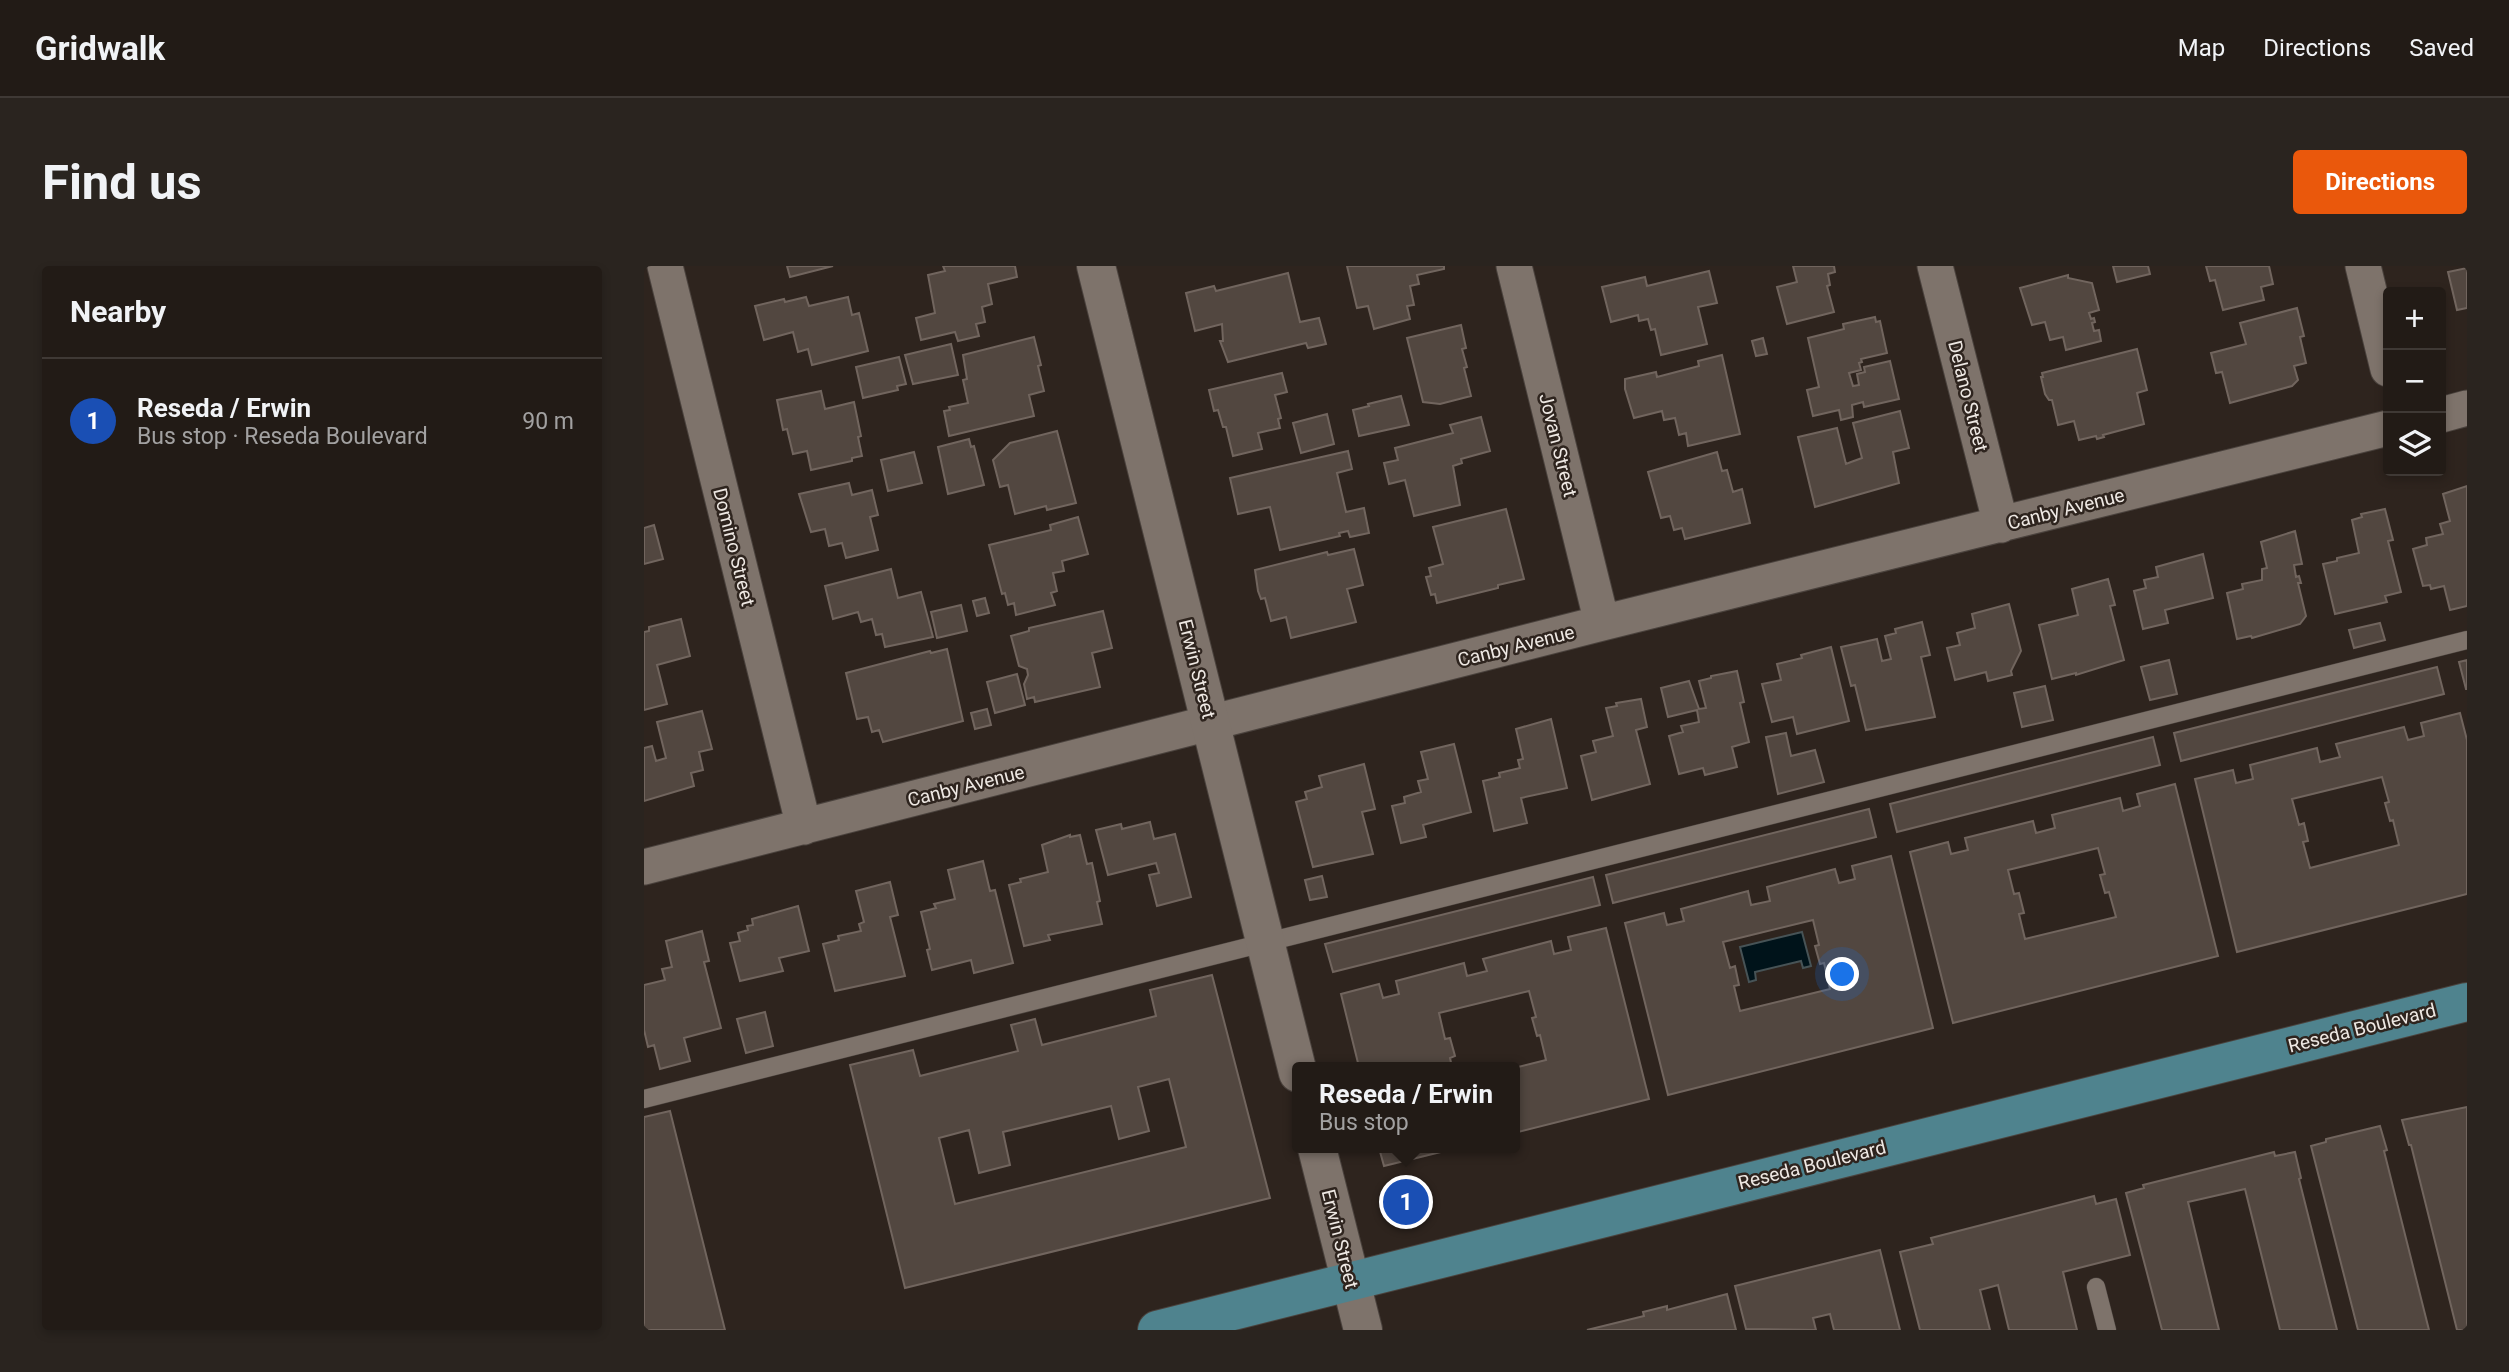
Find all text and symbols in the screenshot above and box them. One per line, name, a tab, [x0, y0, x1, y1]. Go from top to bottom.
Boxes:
text: Gridwalk	[35, 29, 165, 68]
text: Map	[2178, 34, 2225, 62]
text: Directions	[2263, 34, 2371, 62]
text: Saved	[2409, 34, 2474, 62]
button: Directions	[2293, 150, 2467, 214]
text: Find us	[42, 154, 202, 211]
map controls	[2383, 287, 2446, 476]
button: +	[2383, 287, 2446, 350]
text: Nearby	[70, 294, 166, 329]
street label: Delano Street	[1943, 338, 1993, 454]
button: −	[2383, 350, 2446, 413]
street label: Jovan Street	[1534, 391, 1582, 499]
text: Reseda / Erwin	[137, 393, 311, 423]
text: 1	[86, 408, 100, 435]
text: 90 m	[522, 408, 574, 435]
button: layers	[2383, 413, 2446, 476]
text: Bus stop · Reseda Boulevard	[137, 423, 428, 450]
street label: Canby Avenue	[2005, 483, 2127, 535]
street label: Domino Street	[708, 486, 760, 608]
street label: Erwin Street	[1174, 617, 1220, 721]
street label: Canby Avenue	[1455, 620, 1577, 672]
street label: Canby Avenue	[905, 760, 1027, 812]
your location	[1825, 957, 1859, 991]
street label: Reseda Boulevard	[2286, 999, 2438, 1057]
popup	[1292, 1062, 1520, 1153]
text: Reseda / Erwin	[1319, 1079, 1493, 1109]
text: Bus stop	[1319, 1109, 1409, 1136]
street label: Reseda Boulevard	[1736, 1136, 1888, 1194]
pin: 1	[1383, 1176, 1429, 1228]
street label: Erwin Street	[1317, 1187, 1363, 1291]

